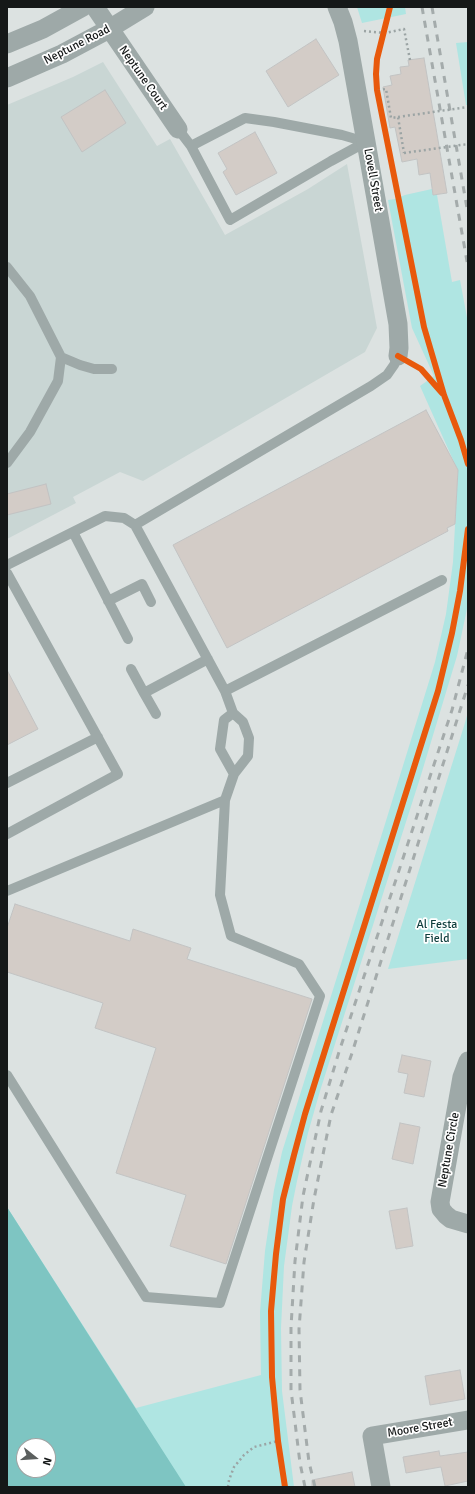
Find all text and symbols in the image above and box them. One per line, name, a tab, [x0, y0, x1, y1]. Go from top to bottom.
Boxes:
street label: Neptune Road	[42, 22, 112, 68]
street label: Neptune Court	[116, 43, 170, 113]
street label: Lovell Street	[360, 147, 386, 213]
park label: Al Festa Field	[417, 918, 457, 946]
street label: Neptune Circle	[435, 1111, 463, 1189]
street label: Moore Street	[386, 1415, 454, 1441]
north arrow	[16, 1438, 56, 1478]
text: N	[40, 1456, 54, 1467]

